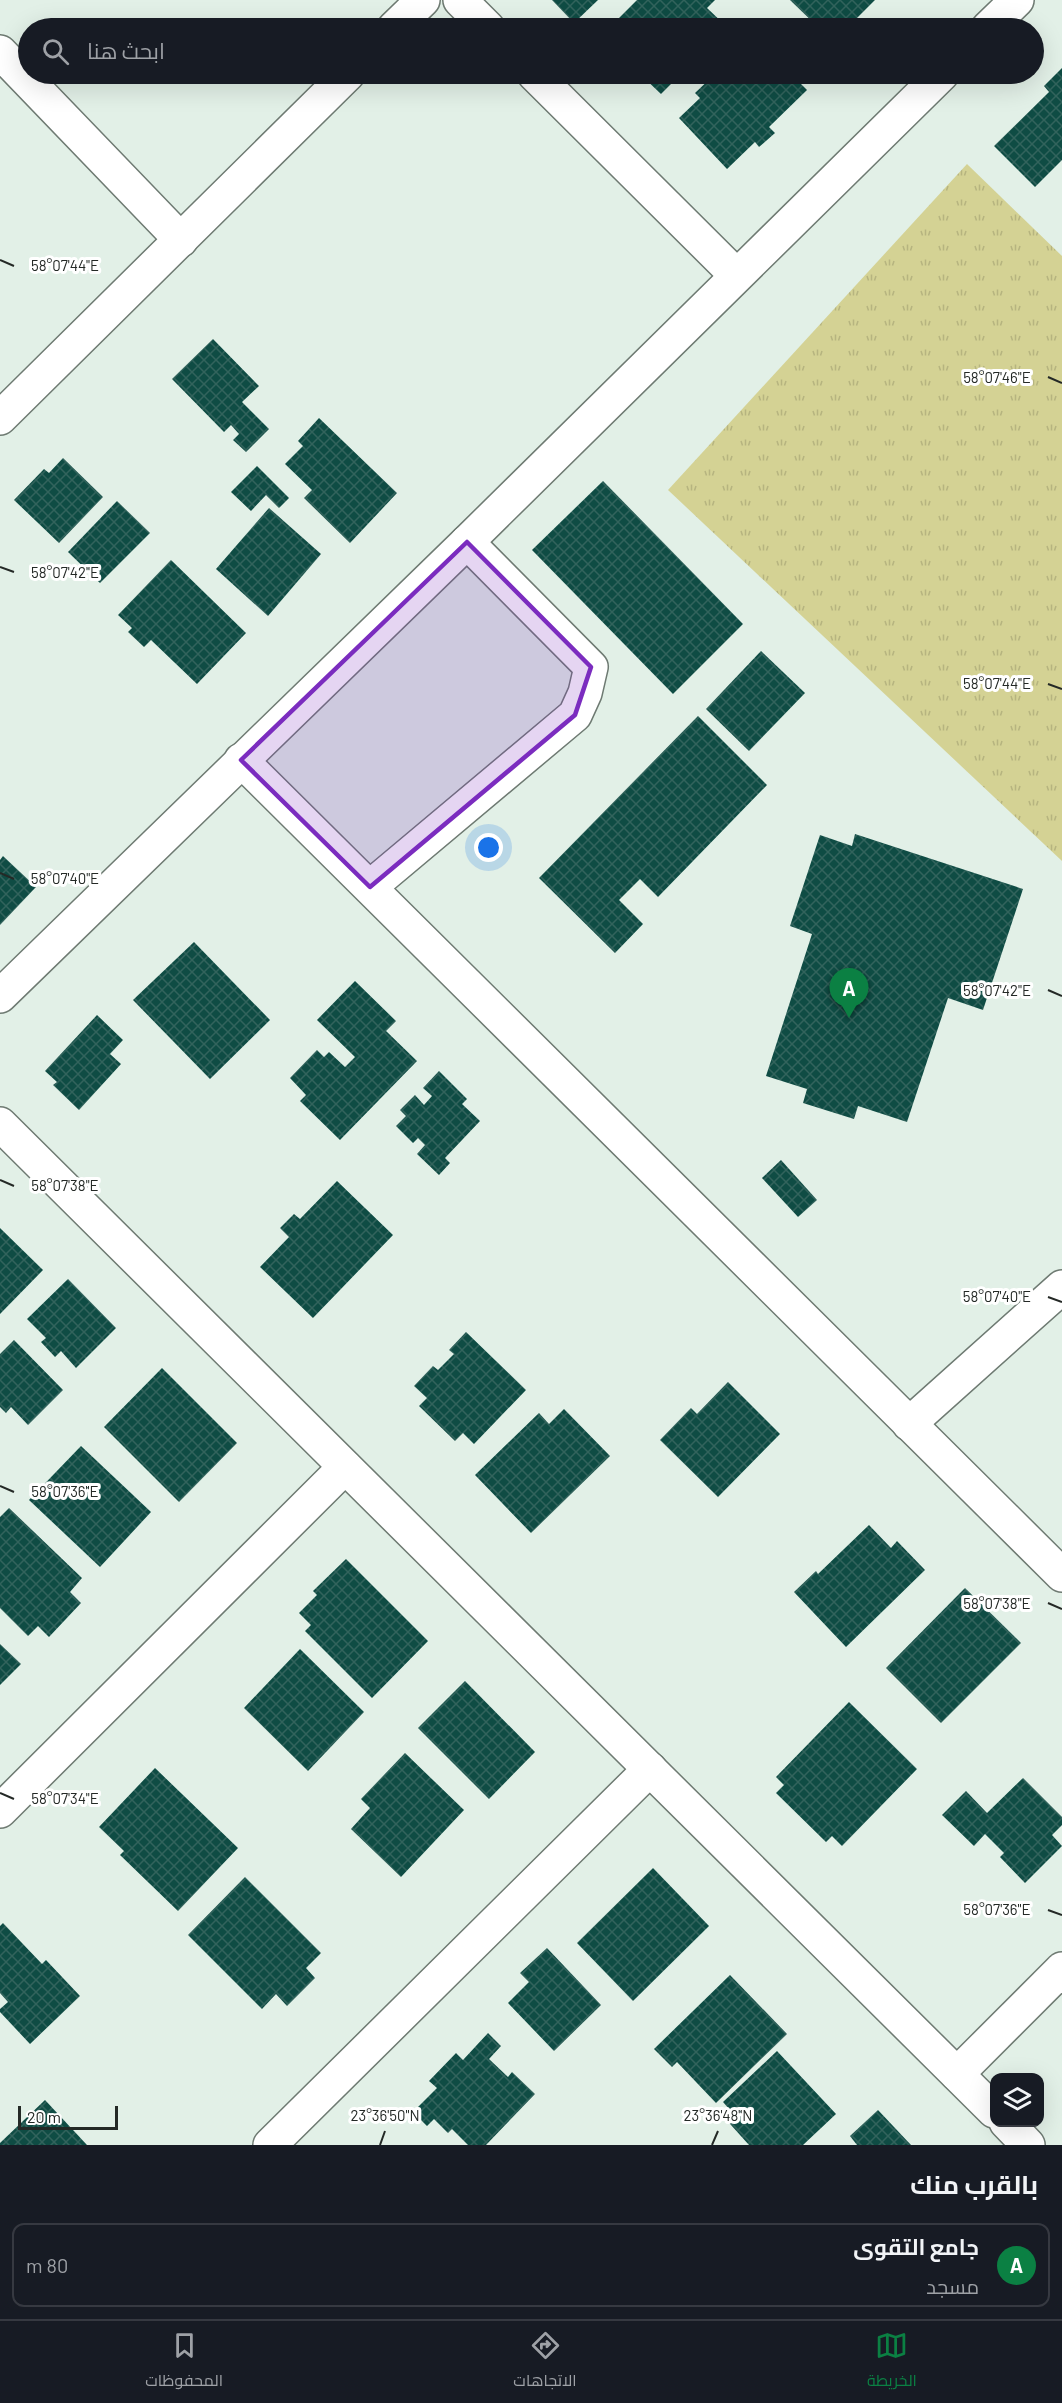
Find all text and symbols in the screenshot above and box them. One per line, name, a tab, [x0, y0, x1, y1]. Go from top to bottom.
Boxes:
search box	[18, 18, 1044, 84]
icon: search	[39, 35, 72, 68]
text: ابحث هنا	[87, 37, 165, 63]
text: 58°07'44"E	[31, 256, 99, 274]
text: 58°07'46"E	[963, 368, 1031, 386]
text: 58°07'42"E	[31, 563, 99, 581]
text: 58°07'44"E	[963, 674, 1031, 692]
your location	[474, 833, 503, 862]
text: 58°07'40"E	[31, 869, 99, 887]
pin: A	[830, 968, 868, 1018]
text: 58°07'42"E	[963, 981, 1031, 999]
text: 58°07'38"E	[31, 1176, 99, 1194]
text: 58°07'40"E	[963, 1287, 1031, 1305]
text: 58°07'36"E	[31, 1482, 99, 1500]
text: 58°07'38"E	[963, 1594, 1031, 1612]
text: 58°07'34"E	[31, 1789, 99, 1807]
text: 58°07'36"E	[963, 1900, 1031, 1918]
map controls	[990, 2073, 1044, 2127]
button: layers	[990, 2073, 1044, 2127]
scale bar	[18, 2103, 118, 2130]
text: 23°36'50"N	[350, 2106, 420, 2124]
text: 23°36'48"N	[684, 2106, 752, 2124]
text: 20 m	[27, 2107, 61, 2126]
text: بالقرب منك	[910, 2168, 1038, 2199]
text: جامع التقوى	[853, 2233, 979, 2259]
text: 80 m	[26, 2253, 68, 2277]
text: A	[1010, 2253, 1023, 2277]
text: مسجد	[926, 2274, 979, 2298]
tab: المحفوظات	[145, 2329, 223, 2395]
tab: الاتجاهات	[513, 2329, 577, 2395]
tab: الخريطة	[867, 2329, 917, 2395]

